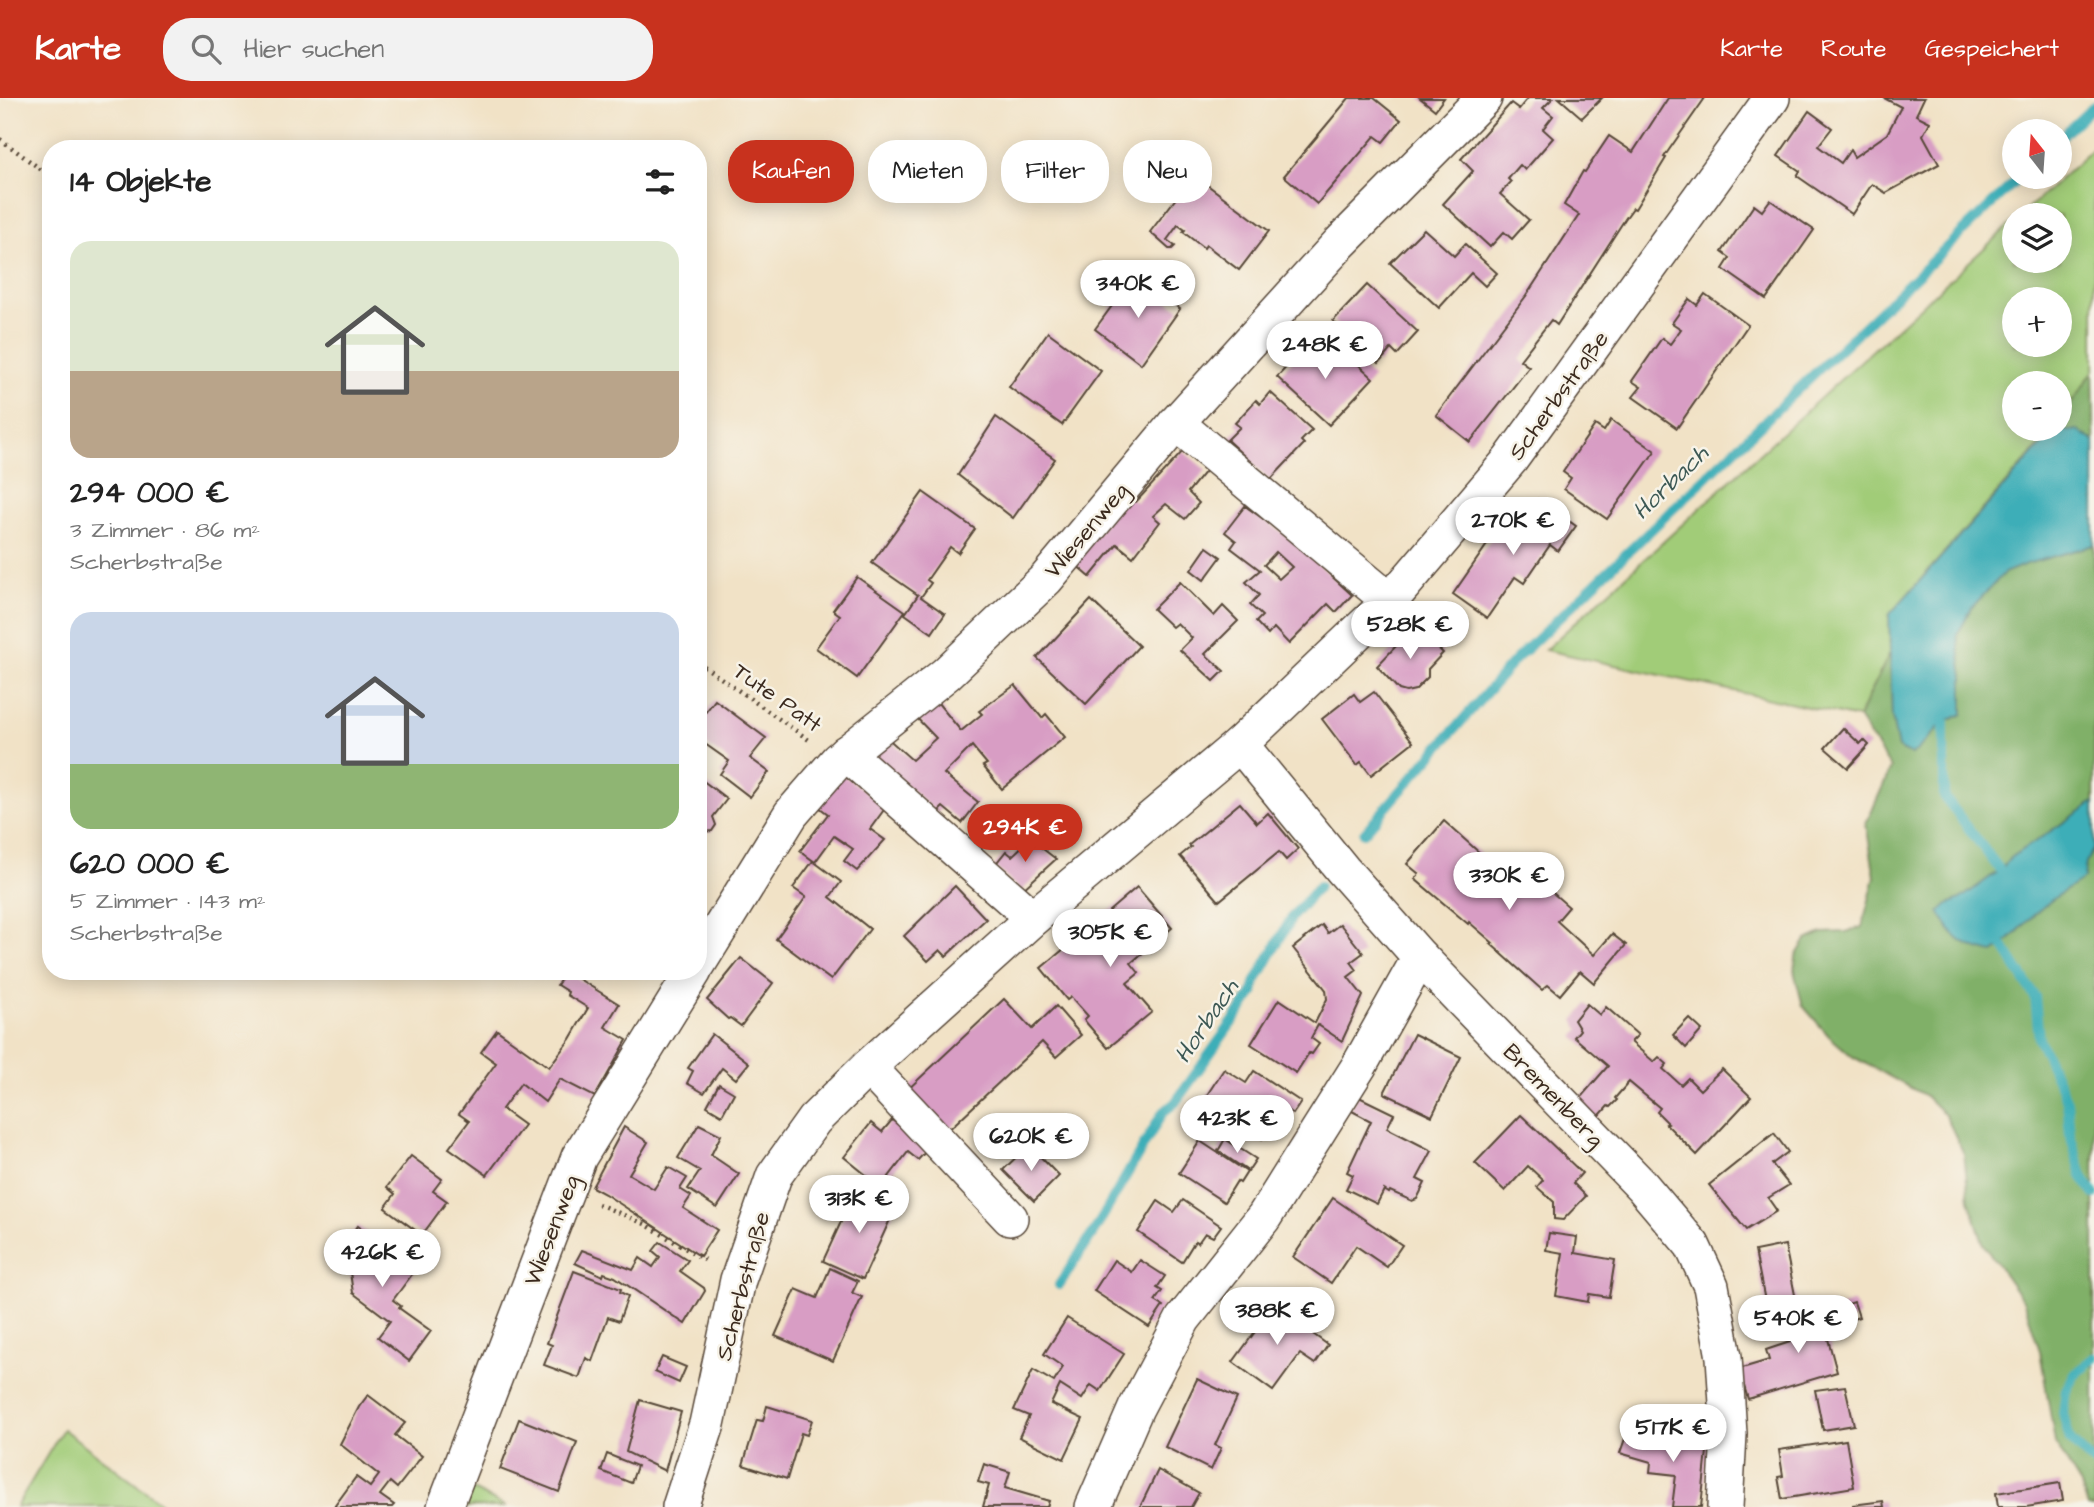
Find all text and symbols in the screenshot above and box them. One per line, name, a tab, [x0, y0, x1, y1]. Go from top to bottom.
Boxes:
search box	[163, 18, 653, 81]
text: Karte	[35, 26, 121, 72]
icon: search	[187, 30, 225, 68]
text: Hier suchen	[243, 31, 384, 67]
text: Karte	[1720, 32, 1783, 66]
text: Route	[1821, 32, 1886, 66]
text: Gespeichert	[1924, 32, 2059, 66]
north arrow	[2002, 119, 2072, 189]
map controls	[2002, 119, 2072, 441]
chip: Kaufen	[728, 140, 854, 203]
chip: Mieten	[868, 140, 987, 203]
chip: Filter	[1001, 140, 1109, 203]
chip: Neu	[1123, 140, 1212, 203]
text: 14 Objekte	[70, 161, 212, 203]
icon: filters	[641, 163, 679, 201]
button: layers	[2002, 203, 2072, 273]
pin: 340K €	[1081, 260, 1195, 320]
text: 340K €	[1096, 267, 1180, 299]
icon: home	[312, 287, 438, 413]
button: +	[2002, 287, 2072, 357]
pin: 248K €	[1268, 322, 1382, 381]
street label: Scherbstraße	[1501, 324, 1617, 467]
text: 248K €	[1282, 328, 1368, 360]
button: −	[2002, 371, 2072, 441]
water label: Horbach	[1625, 437, 1717, 528]
text: 294 000 €	[70, 472, 229, 514]
street label: Wiesenweg	[1037, 476, 1137, 586]
pin: 270K €	[1456, 498, 1570, 557]
text: 270K €	[1471, 504, 1555, 536]
text: 3 Zimmer · 86 m²	[70, 514, 260, 546]
text: Scherbstraße	[70, 546, 223, 578]
pin: 528K €	[1353, 602, 1467, 661]
text: 528K €	[1367, 608, 1453, 640]
street label: Tute Patt	[726, 655, 829, 741]
icon: home	[312, 658, 438, 784]
pin: 294K €	[968, 804, 1082, 864]
text: 294K €	[983, 811, 1067, 843]
text: 620 000 €	[70, 843, 230, 885]
pin: 330K €	[1452, 852, 1566, 912]
text: 330K €	[1469, 859, 1549, 891]
text: 5 Zimmer · 143 m²	[70, 885, 266, 917]
pin: 305K €	[1053, 910, 1167, 969]
text: 305K €	[1068, 916, 1152, 948]
text: Scherbstraße	[70, 917, 223, 949]
water label: Horbach	[1166, 972, 1248, 1070]
street label: Bremenberg	[1495, 1037, 1611, 1156]
pin: 423K €	[1180, 1096, 1294, 1155]
text: 423K €	[1196, 1102, 1278, 1134]
pin: 620K €	[974, 1114, 1088, 1173]
text: 620K €	[989, 1120, 1073, 1152]
street label: Wiesenweg	[516, 1170, 589, 1291]
pin: 313K €	[802, 1176, 916, 1235]
text: 313K €	[825, 1182, 893, 1214]
street label: Scherbstraße	[708, 1208, 778, 1364]
pin: 426K €	[325, 1230, 439, 1289]
text: 426K €	[340, 1236, 424, 1268]
pin: 388K €	[1220, 1288, 1334, 1347]
text: 388K €	[1236, 1294, 1318, 1326]
pin: 540K €	[1741, 1296, 1855, 1355]
text: 540K €	[1754, 1302, 1842, 1334]
pin: 517K €	[1616, 1404, 1730, 1464]
text: 517K €	[1636, 1411, 1710, 1443]

